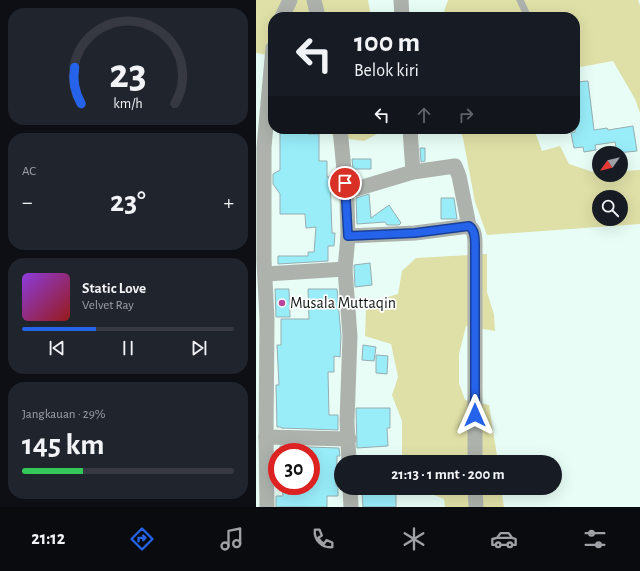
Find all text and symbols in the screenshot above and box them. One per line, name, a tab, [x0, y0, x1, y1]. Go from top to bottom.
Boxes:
icon: left	[288, 28, 340, 80]
text: 100 m	[354, 29, 420, 57]
text: 23	[109, 54, 147, 95]
text: Belok kiri	[354, 62, 419, 80]
text: km/h	[113, 97, 143, 111]
icon: left	[371, 104, 393, 126]
icon: ahead	[413, 104, 435, 126]
icon: right	[455, 104, 477, 126]
north arrow	[592, 146, 628, 182]
map controls	[592, 146, 628, 226]
text: AC	[22, 165, 36, 178]
pin	[328, 166, 362, 200]
icon: arrive	[334, 172, 356, 194]
text: 23°	[110, 187, 146, 217]
button: search	[592, 190, 628, 226]
text: −	[22, 191, 33, 213]
text: +	[223, 191, 234, 213]
text: Static Love	[82, 281, 146, 296]
place label: Musala Muttaqin	[290, 295, 396, 311]
marker: Musala Muttaqin	[277, 298, 287, 308]
text: Velvet Ray	[82, 299, 134, 312]
icon: previous	[46, 337, 68, 359]
icon: pause	[117, 337, 139, 359]
icon: next	[188, 337, 210, 359]
position arrow	[454, 394, 496, 436]
text: Jangkauan · 29%	[22, 408, 106, 421]
text: 145 km	[22, 430, 104, 460]
speed limit sign: 30	[268, 443, 320, 495]
text: 21:13 · 1 mnt · 200 m	[391, 467, 505, 482]
icon: directions	[128, 525, 156, 553]
icon: music	[218, 525, 246, 553]
icon: phone	[309, 525, 337, 553]
icon: climate	[400, 525, 428, 553]
icon: car	[490, 525, 518, 553]
icon: filters	[581, 525, 609, 553]
text: 21:12	[31, 530, 65, 548]

